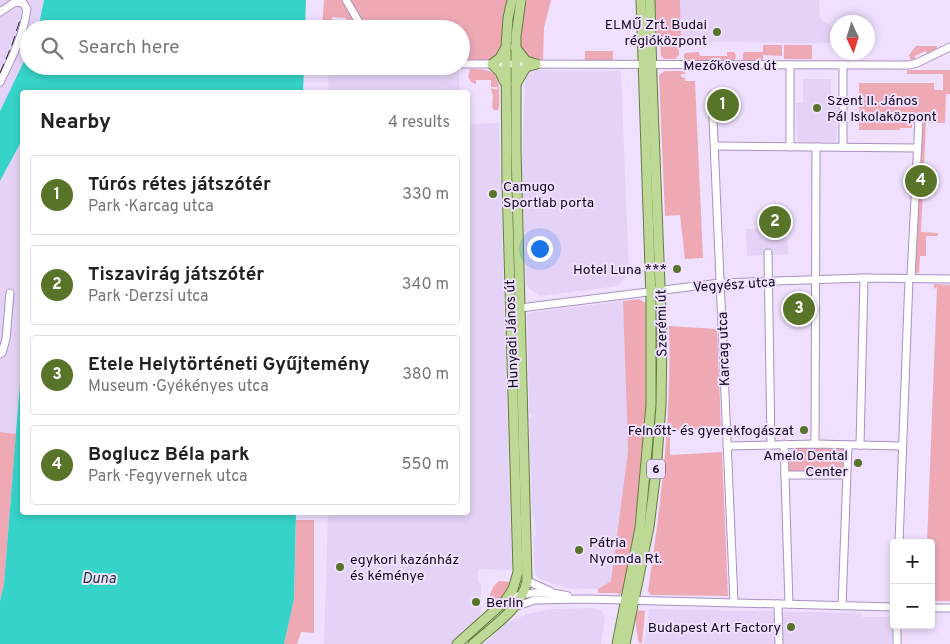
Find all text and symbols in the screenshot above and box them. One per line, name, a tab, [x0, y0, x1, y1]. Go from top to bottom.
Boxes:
north arrow	[830, 15, 875, 60]
place label: ELMŰ Zrt. Budai régióközpont	[605, 16, 707, 50]
search box	[20, 20, 470, 75]
marker: ELMŰ Zrt. Budai régióközpont	[711, 26, 723, 38]
icon: search	[38, 34, 66, 62]
text: Search here	[78, 36, 180, 60]
street label: Mezőkövesd út	[683, 58, 777, 75]
pin: 1	[707, 86, 739, 124]
place label: Szent II. János Pál Iskolaközpont	[827, 93, 937, 126]
marker: Szent II. János Pál Iskolaközpont	[811, 102, 823, 114]
text: Nearby	[40, 109, 111, 136]
text: 4 results	[388, 113, 450, 133]
pin: 4	[905, 162, 937, 200]
text: Túrós rétes játszótér	[88, 173, 271, 197]
place label: Camugo Sportlab porta	[503, 179, 594, 212]
text: 1	[54, 185, 60, 205]
text: 330 m	[402, 185, 449, 205]
marker: Camugo Sportlab porta	[487, 188, 499, 200]
text: Park · Karcag utca	[88, 197, 214, 217]
pin: 2	[759, 203, 791, 241]
your location	[527, 236, 553, 262]
place label: Hotel Luna ***	[573, 262, 667, 279]
text: Tiszavirág játszótér	[88, 263, 264, 287]
marker: Hotel Luna ***	[671, 263, 683, 275]
street label: Vegyész utca	[692, 274, 776, 297]
text: 2	[52, 275, 62, 295]
text: 340 m	[402, 275, 449, 295]
street label: Hunyadi János út	[502, 279, 523, 389]
text: Park · Derzsi utca	[88, 287, 209, 307]
street label: Szerémi út	[653, 289, 672, 357]
pin: 3	[783, 290, 815, 328]
street label: Karcag utca	[715, 311, 734, 386]
text: Etele Helytörténeti Gyűjtemény	[88, 353, 370, 377]
text: 3	[52, 365, 62, 385]
text: 380 m	[402, 365, 449, 385]
text: Museum · Gyékényes utca	[88, 377, 269, 397]
place label: Felnőtt- és gyerekfogászat	[628, 423, 794, 440]
marker: Felnőtt- és gyerekfogászat	[798, 424, 810, 436]
text: Boglucz Béla park	[88, 443, 250, 467]
place label: Amelo Dental Center	[763, 448, 849, 481]
text: 4	[52, 455, 62, 475]
text: 550 m	[402, 455, 449, 475]
marker: Amelo Dental Center	[852, 457, 864, 469]
road number: 6	[647, 459, 665, 478]
text: Park · Fegyvernek utca	[88, 467, 248, 487]
place label: Pátria Nyomda Rt.	[589, 535, 662, 568]
map controls	[890, 539, 935, 629]
button: +	[890, 539, 935, 584]
marker: Pátria Nyomda Rt.	[573, 544, 585, 556]
place label: egykori kazánház és kéménye	[350, 552, 459, 585]
marker: egykori kazánház és kéménye	[334, 561, 346, 573]
water label: Duna	[82, 570, 116, 589]
button: −	[890, 584, 935, 629]
place label: Berlin	[486, 595, 523, 612]
marker: Berlin	[470, 596, 482, 608]
place label: Budapest Art Factory	[648, 620, 781, 637]
marker: Budapest Art Factory	[785, 621, 797, 633]

